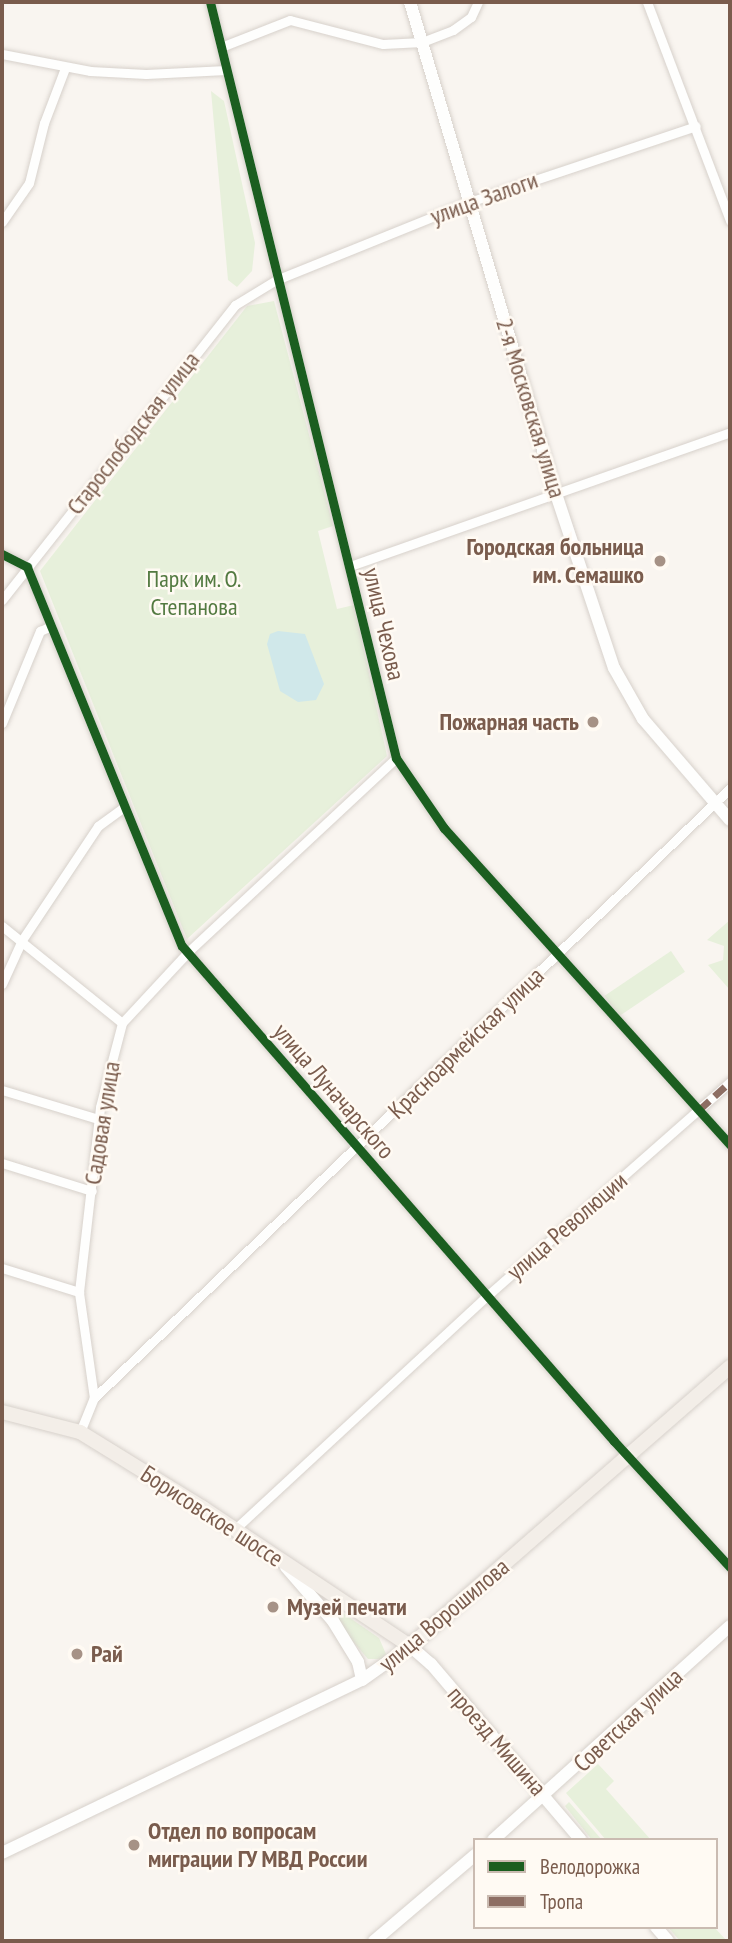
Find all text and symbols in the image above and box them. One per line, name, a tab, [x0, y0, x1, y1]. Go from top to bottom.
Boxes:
street label: улица Залоги	[426, 165, 542, 231]
street label: 2-я Московская улица	[490, 315, 572, 501]
street label: Старослободская улица	[60, 346, 206, 520]
place label: Городская больница им. Семашко	[466, 533, 644, 589]
marker: Городская больница им. Семашко	[650, 551, 670, 571]
park label: Парк им. О. Степанова	[146, 565, 242, 621]
street label: улица Чехова	[357, 565, 411, 683]
place label: Пожарная часть	[439, 708, 579, 736]
marker: Пожарная часть	[585, 714, 601, 730]
street label: Красноармейская улица	[382, 961, 550, 1125]
street label: улица Луначарского	[267, 1017, 401, 1165]
street label: Садовая улица	[78, 1059, 126, 1187]
street label: улица Революции	[501, 1166, 633, 1286]
street label: Борисовское шоссе	[135, 1459, 289, 1573]
street label: улица Ворошилова	[373, 1552, 515, 1678]
place label: Музей печати	[287, 1593, 407, 1621]
marker: Музей печати	[265, 1599, 281, 1615]
place label: Рай	[91, 1640, 123, 1668]
marker: Рай	[69, 1646, 85, 1662]
street label: Советская улица	[567, 1662, 689, 1778]
street label: проезд Мишина	[442, 1680, 552, 1802]
place label: Отдел по вопросам миграции ГУ МВД России	[148, 1817, 368, 1873]
marker: Отдел по вопросам миграции ГУ МВД России	[126, 1837, 142, 1853]
legend	[473, 1838, 718, 1929]
text: Велодорожка	[540, 1853, 640, 1880]
text: Тропа	[540, 1888, 583, 1915]

